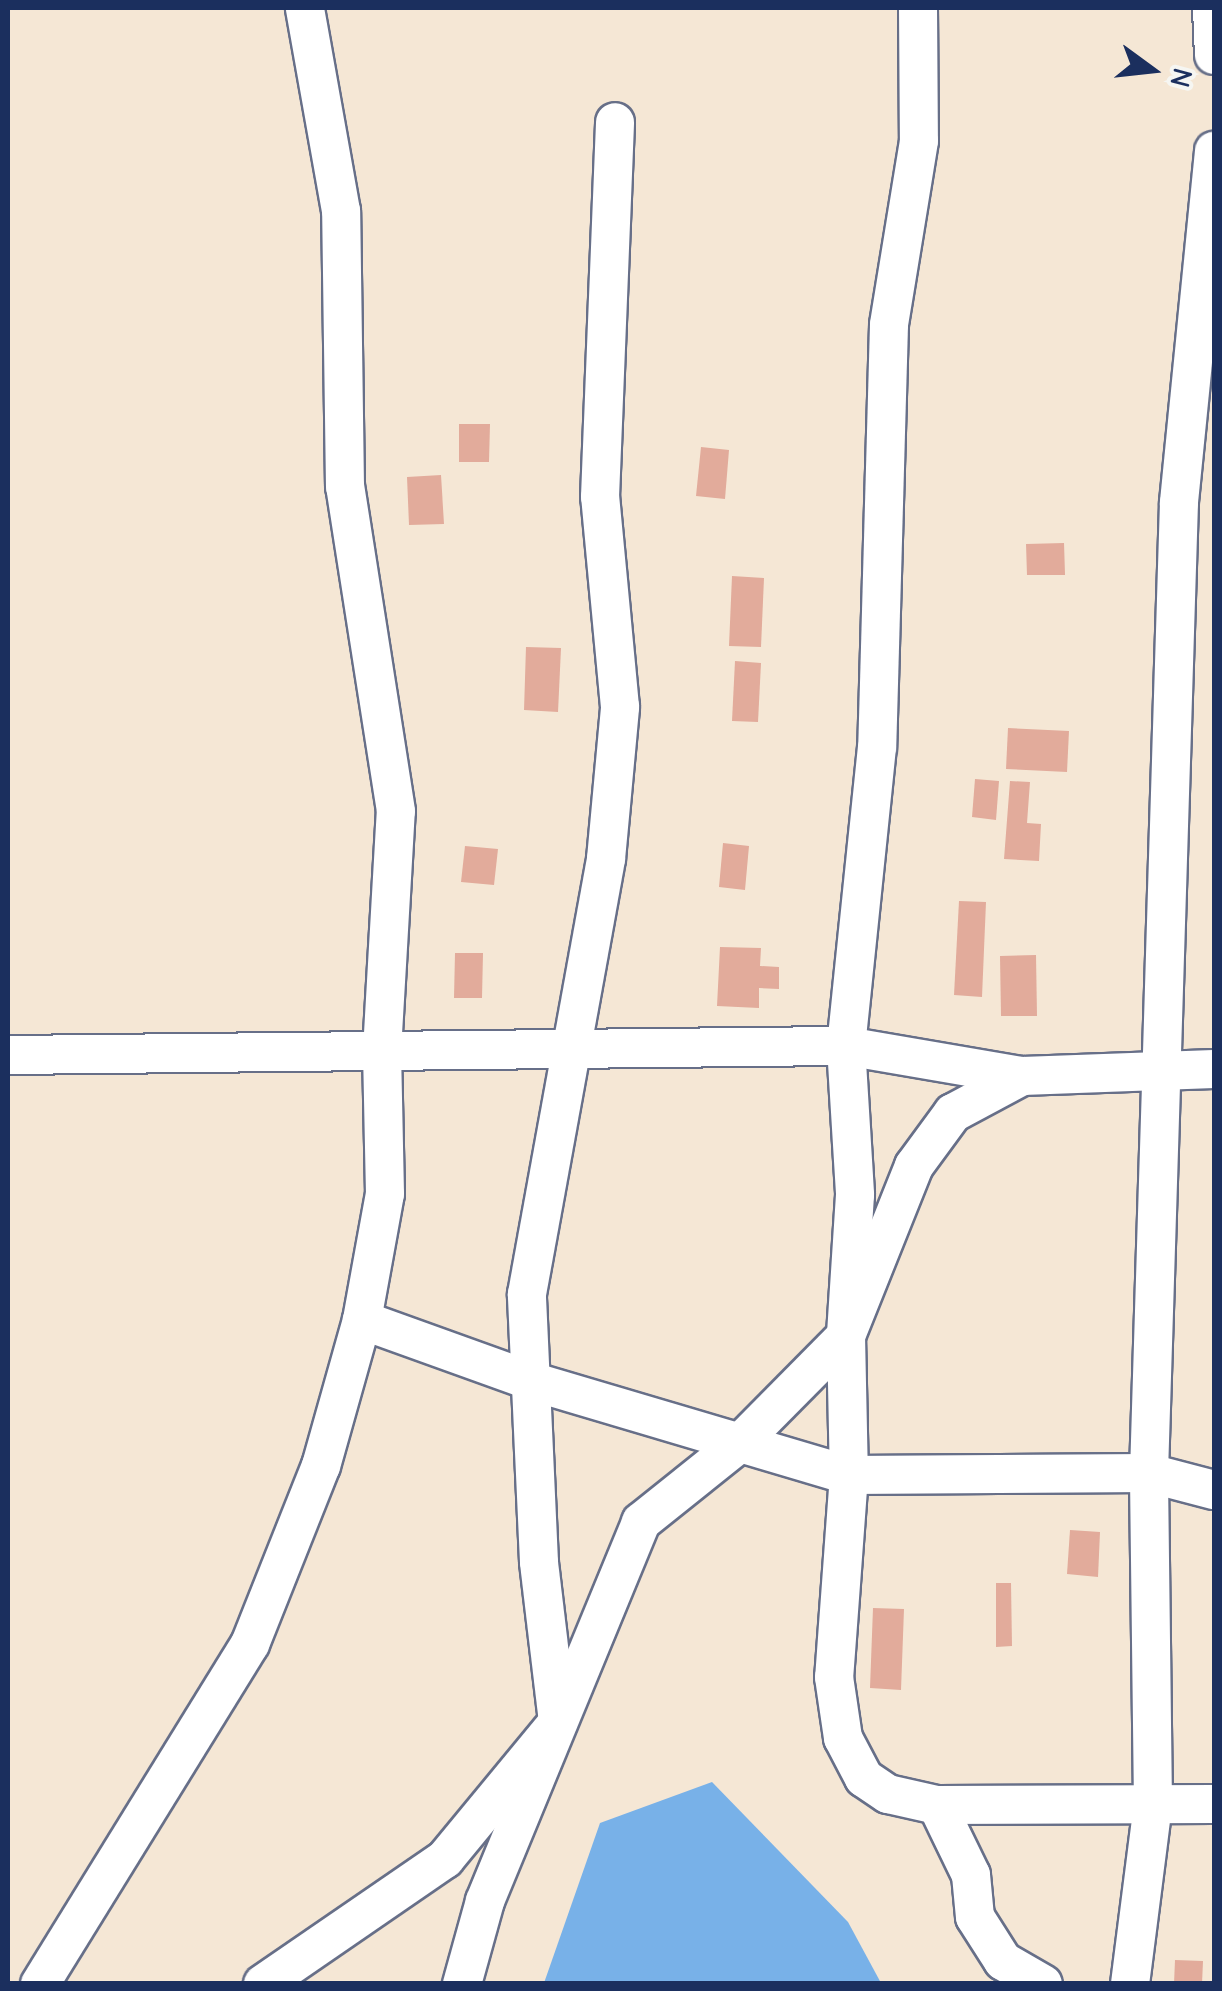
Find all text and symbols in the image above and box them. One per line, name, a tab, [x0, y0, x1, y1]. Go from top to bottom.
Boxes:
north arrow	[1102, 20, 1202, 120]
text: N	[1163, 65, 1199, 91]

